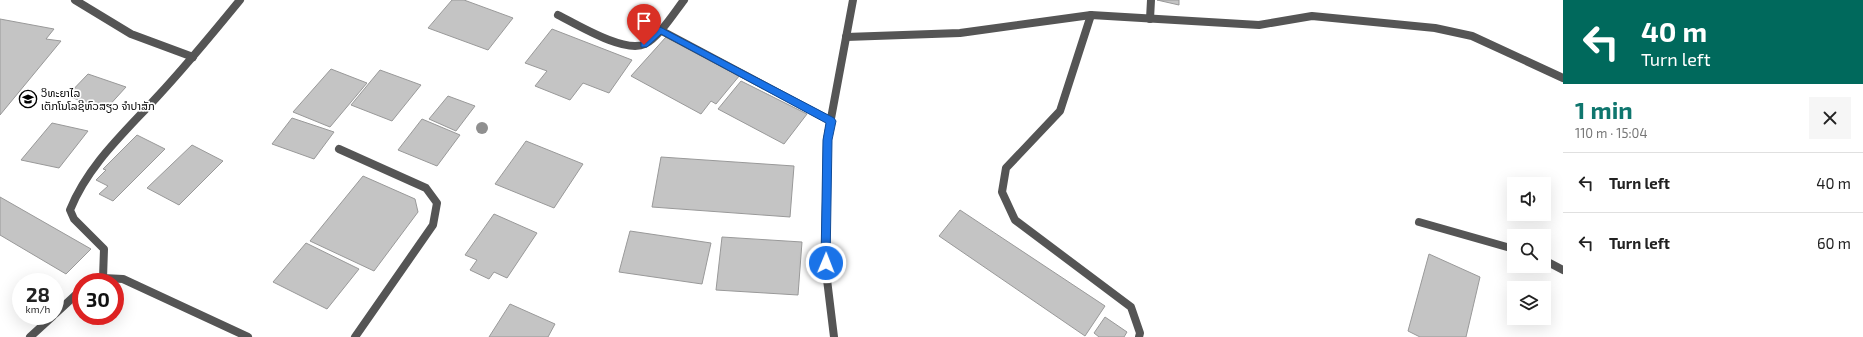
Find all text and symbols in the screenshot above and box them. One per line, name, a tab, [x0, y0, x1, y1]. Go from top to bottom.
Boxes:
pin	[627, 4, 661, 45]
icon: arrive	[633, 10, 655, 32]
text: 40 m	[1641, 14, 1707, 48]
icon: left	[1575, 16, 1627, 68]
text: Turn left	[1641, 48, 1711, 70]
place label: ວິທະຍາໄລ ເຕັກໂນໂລຊີຫົວສຽວ ຈຳປາສັກ	[41, 86, 155, 113]
school or university icon: ວິທະຍາໄລ ເຕັກໂນໂລຊີຫົວສຽວ ຈຳປາສັກ	[18, 89, 38, 109]
text: 1 min	[1575, 95, 1633, 124]
button: close	[1809, 97, 1851, 139]
text: 110 m · 15:04	[1575, 125, 1647, 141]
icon: left	[1575, 172, 1597, 194]
text: Turn left	[1609, 174, 1670, 192]
text: 40 m	[1816, 174, 1851, 192]
map controls	[1507, 177, 1551, 325]
button: sound	[1507, 177, 1551, 221]
button: search	[1507, 229, 1551, 273]
icon: left	[1575, 232, 1597, 254]
text: Turn left	[1609, 234, 1670, 252]
text: 60 m	[1817, 234, 1851, 252]
position arrow	[805, 242, 847, 284]
speed limit sign: 30	[72, 273, 124, 325]
button: layers	[1507, 281, 1551, 325]
text: 28	[26, 282, 50, 306]
text: km/h	[26, 303, 50, 315]

